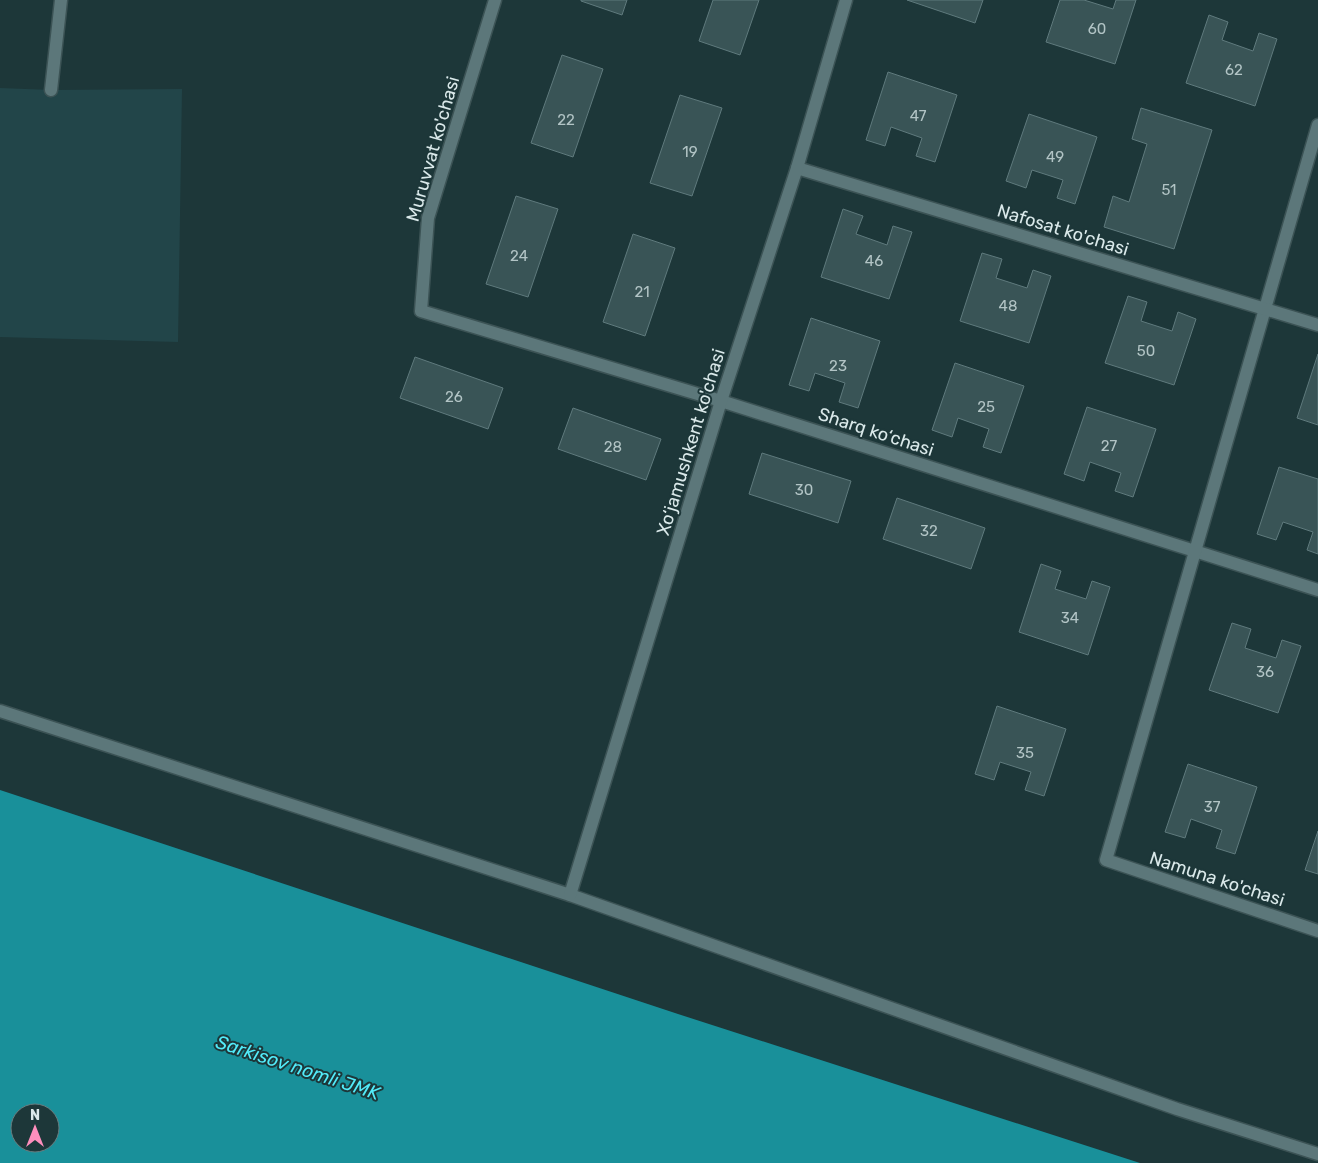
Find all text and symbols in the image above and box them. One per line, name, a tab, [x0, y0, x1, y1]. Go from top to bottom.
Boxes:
house number: 60	[1088, 20, 1106, 38]
house number: 62	[1225, 61, 1243, 79]
street label: Muruvvat ko'chasi	[402, 74, 464, 224]
house number: 47	[910, 107, 927, 125]
house number: 22	[557, 111, 575, 129]
house number: 19	[682, 143, 698, 161]
house number: 49	[1046, 148, 1064, 166]
house number: 51	[1161, 181, 1177, 199]
street label: Nafosat ko'chasi	[995, 200, 1131, 260]
house number: 24	[510, 247, 528, 265]
house number: 46	[865, 252, 883, 270]
house number: 21	[634, 283, 650, 301]
house number: 48	[999, 297, 1017, 315]
house number: 50	[1137, 342, 1155, 360]
street label: Xo‘jamushkent ko'chasi	[652, 346, 730, 538]
house number: 23	[829, 357, 847, 375]
house number: 26	[445, 388, 463, 406]
house number: 25	[977, 398, 995, 416]
street label: Sharq ko‘chasi	[815, 403, 937, 461]
house number: 27	[1101, 437, 1118, 455]
house number: 28	[604, 438, 622, 456]
house number: 30	[795, 481, 813, 499]
house number: 32	[920, 522, 938, 540]
house number: 34	[1061, 609, 1079, 627]
house number: 36	[1256, 663, 1274, 681]
house number: 35	[1016, 744, 1034, 762]
house number: 37	[1204, 798, 1221, 816]
street label: Namuna ko'chasi	[1147, 847, 1287, 911]
water label: Sarkisov nomli JMK	[213, 1030, 384, 1105]
north arrow	[10, 1103, 60, 1153]
text: N	[30, 1107, 40, 1124]

